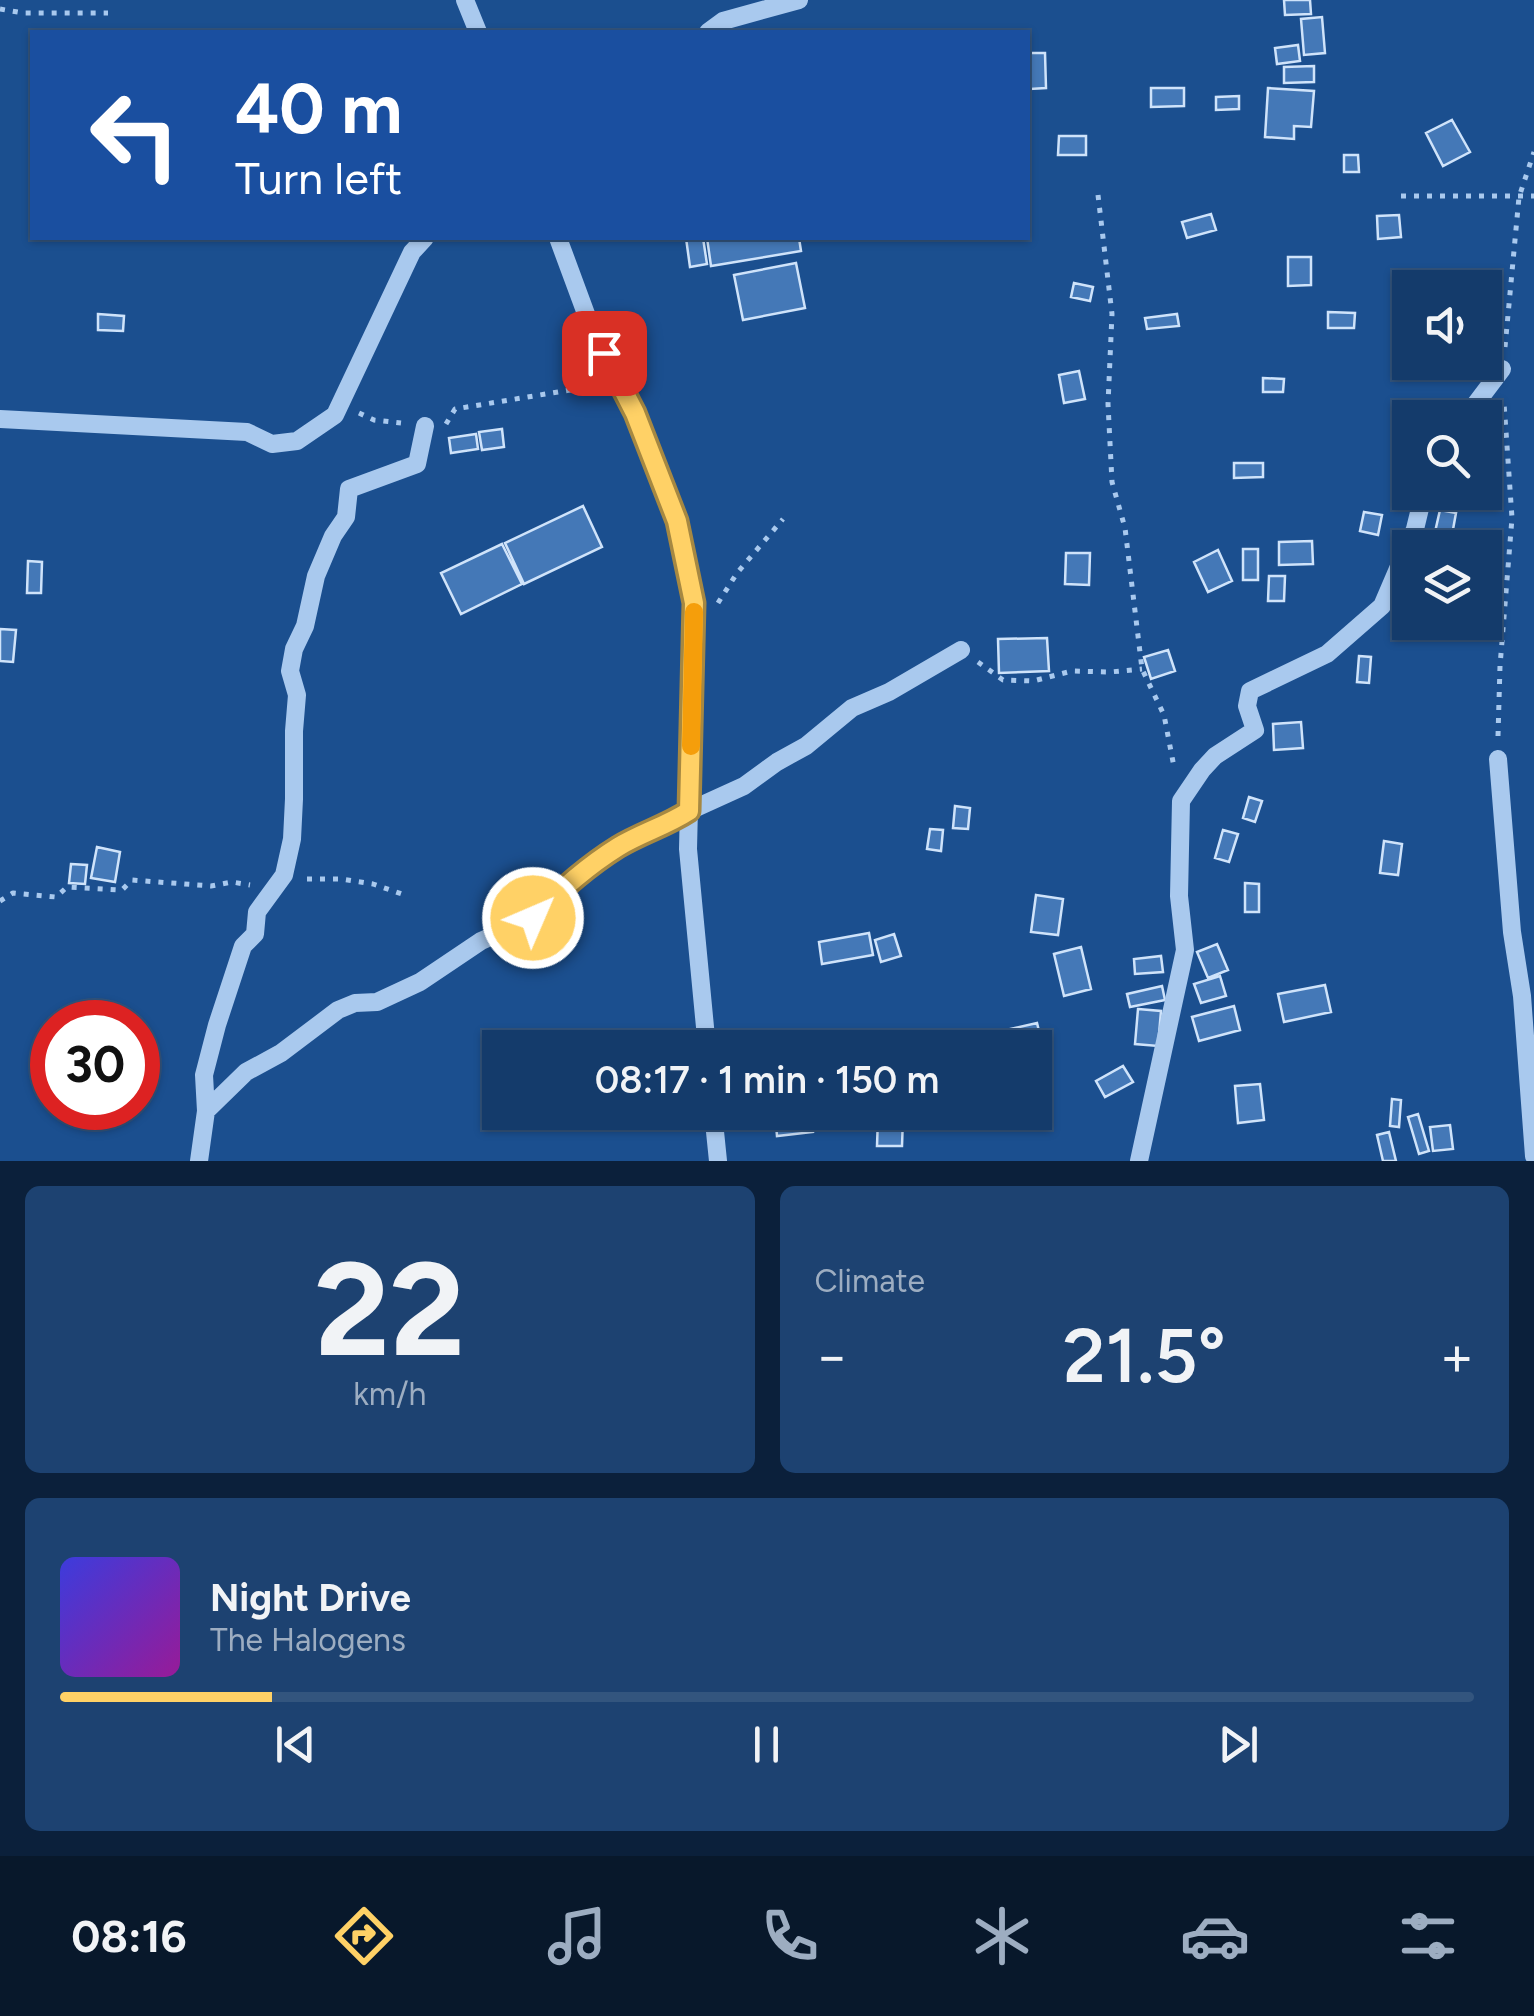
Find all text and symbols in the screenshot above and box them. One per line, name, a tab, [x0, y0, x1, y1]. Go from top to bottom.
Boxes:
text: 40 m	[235, 66, 402, 151]
icon: left	[70, 70, 200, 200]
text: Turn left	[235, 151, 402, 205]
map controls	[1392, 270, 1502, 640]
button: sound	[1392, 270, 1502, 380]
pin	[562, 311, 647, 396]
icon: arrive	[577, 326, 632, 381]
button: search	[1392, 400, 1502, 510]
button: layers	[1392, 530, 1502, 640]
position arrow	[481, 866, 585, 970]
speed limit sign: 30	[30, 1000, 160, 1130]
text: 08:17 · 1 min · 150 m	[595, 1057, 939, 1103]
text: 22	[314, 1232, 465, 1388]
text: Climate	[815, 1262, 925, 1300]
text: 21.5°	[1063, 1311, 1226, 1401]
text: −	[815, 1323, 849, 1389]
text: +	[1440, 1323, 1474, 1389]
text: km/h	[353, 1375, 426, 1413]
text: Night Drive	[210, 1575, 411, 1621]
text: The Halogens	[210, 1621, 406, 1659]
icon: previous	[268, 1717, 323, 1772]
icon: pause	[739, 1717, 794, 1772]
icon: next	[1211, 1717, 1266, 1772]
icon: directions	[329, 1901, 399, 1971]
icon: music	[542, 1901, 612, 1971]
icon: phone	[755, 1901, 825, 1971]
icon: climate	[967, 1901, 1037, 1971]
icon: car	[1180, 1901, 1250, 1971]
icon: filters	[1393, 1901, 1463, 1971]
text: 08:16	[71, 1909, 187, 1963]

